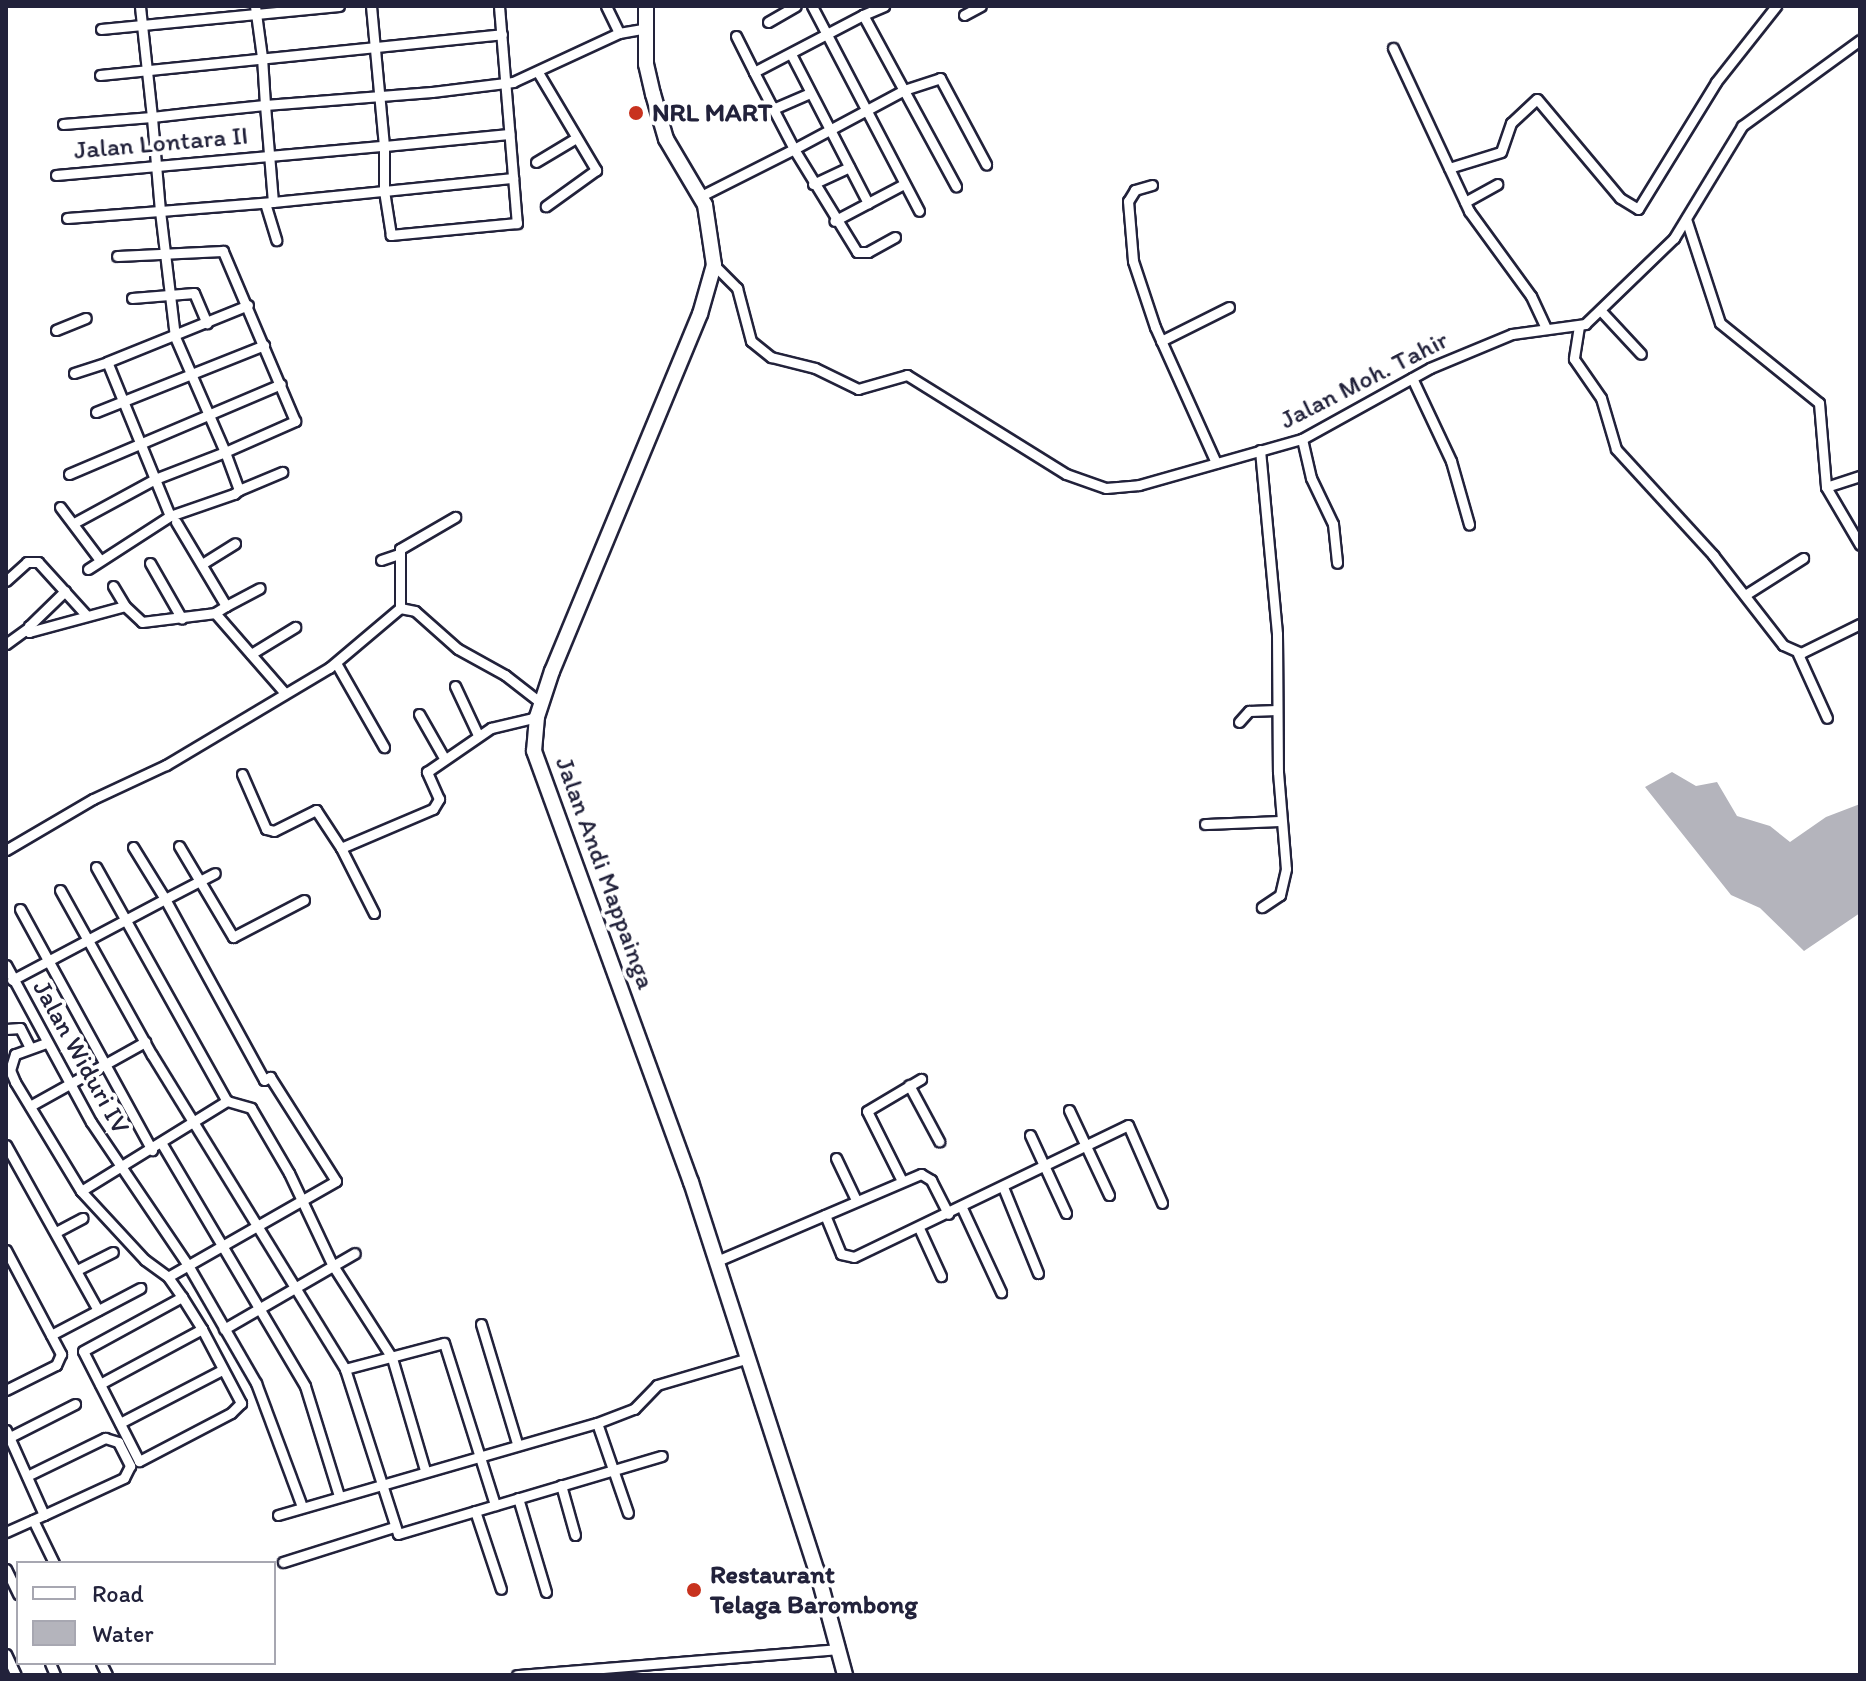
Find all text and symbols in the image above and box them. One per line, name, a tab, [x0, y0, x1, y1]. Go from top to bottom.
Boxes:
place label: NRL MART	[652, 97, 772, 129]
marker: NRL MART	[627, 104, 645, 122]
street label: Jalan Lontara II	[72, 120, 250, 166]
street label: Jalan Moh. Tahir	[1276, 325, 1452, 435]
street label: Jalan Andi Mappainga	[548, 753, 662, 993]
street label: Jalan Widuri IV	[26, 975, 136, 1139]
place label: Restaurant Telaga Barombong	[710, 1559, 917, 1620]
legend	[16, 1561, 276, 1665]
text: Road	[92, 1579, 144, 1608]
marker: Restaurant Telaga Barombong	[685, 1581, 703, 1599]
text: Water	[92, 1619, 154, 1648]

